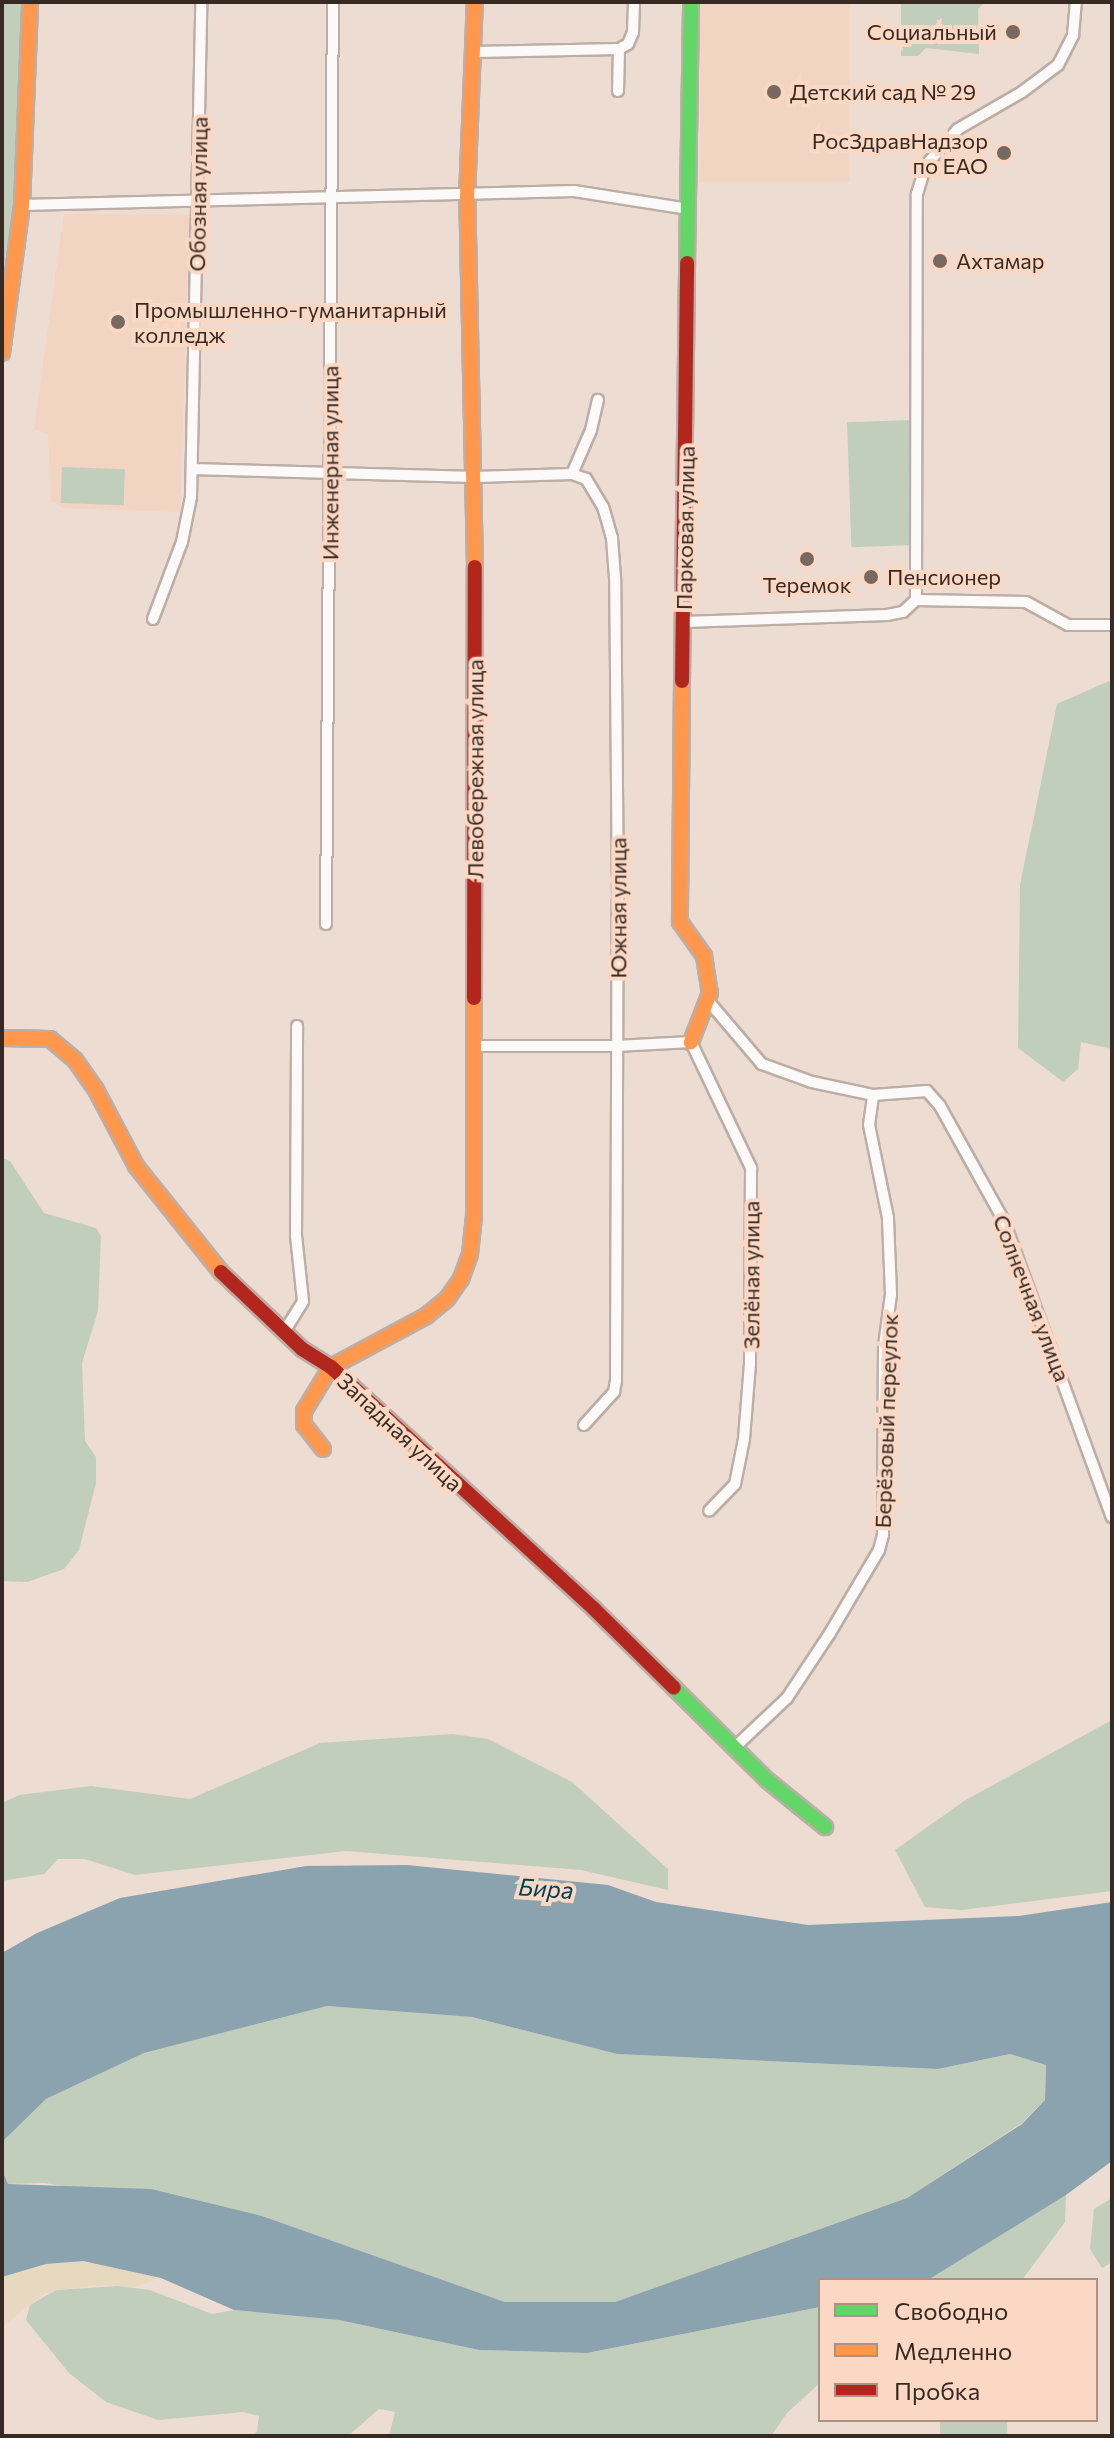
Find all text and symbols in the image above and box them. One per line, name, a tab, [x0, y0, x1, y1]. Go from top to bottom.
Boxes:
place label: Социальный	[867, 19, 997, 45]
marker: Социальный	[1004, 23, 1022, 41]
place label: Детский сад № 29	[790, 79, 976, 105]
marker: Детский сад № 29	[765, 83, 783, 101]
street label: Обозная улица	[183, 116, 213, 272]
place label: РосЗдравНадзор по ЕАО	[812, 127, 988, 178]
marker: РосЗдравНадзор по ЕАО	[995, 144, 1013, 162]
place label: Ахтамар	[956, 248, 1045, 274]
marker: Ахтамар	[931, 252, 949, 270]
place label: Промышленно-гуманитарный колледж	[134, 296, 447, 348]
marker: Промышленно-гуманитарный колледж	[109, 313, 127, 331]
street label: Инженерная улица	[317, 366, 343, 560]
street label: Парковая улица	[670, 446, 700, 610]
marker: Теремок	[798, 550, 816, 568]
place label: Пенсионер	[887, 564, 1001, 590]
marker: Пенсионер	[862, 568, 880, 586]
place label: Теремок	[763, 572, 851, 598]
street label: Левобережная улица	[462, 659, 488, 879]
street label: Южная улица	[605, 837, 631, 979]
street label: Зелёная улица	[738, 1201, 764, 1349]
street label: Солнечная улица	[988, 1211, 1076, 1385]
street label: Берёзовый переулок	[869, 1313, 903, 1529]
street label: Западная улица	[332, 1368, 468, 1496]
water label: Бира	[517, 1872, 575, 1904]
legend	[818, 2278, 1098, 2422]
text: Свободно	[894, 2296, 1008, 2325]
text: Медленно	[894, 2336, 1012, 2365]
text: Пробка	[894, 2376, 980, 2405]

